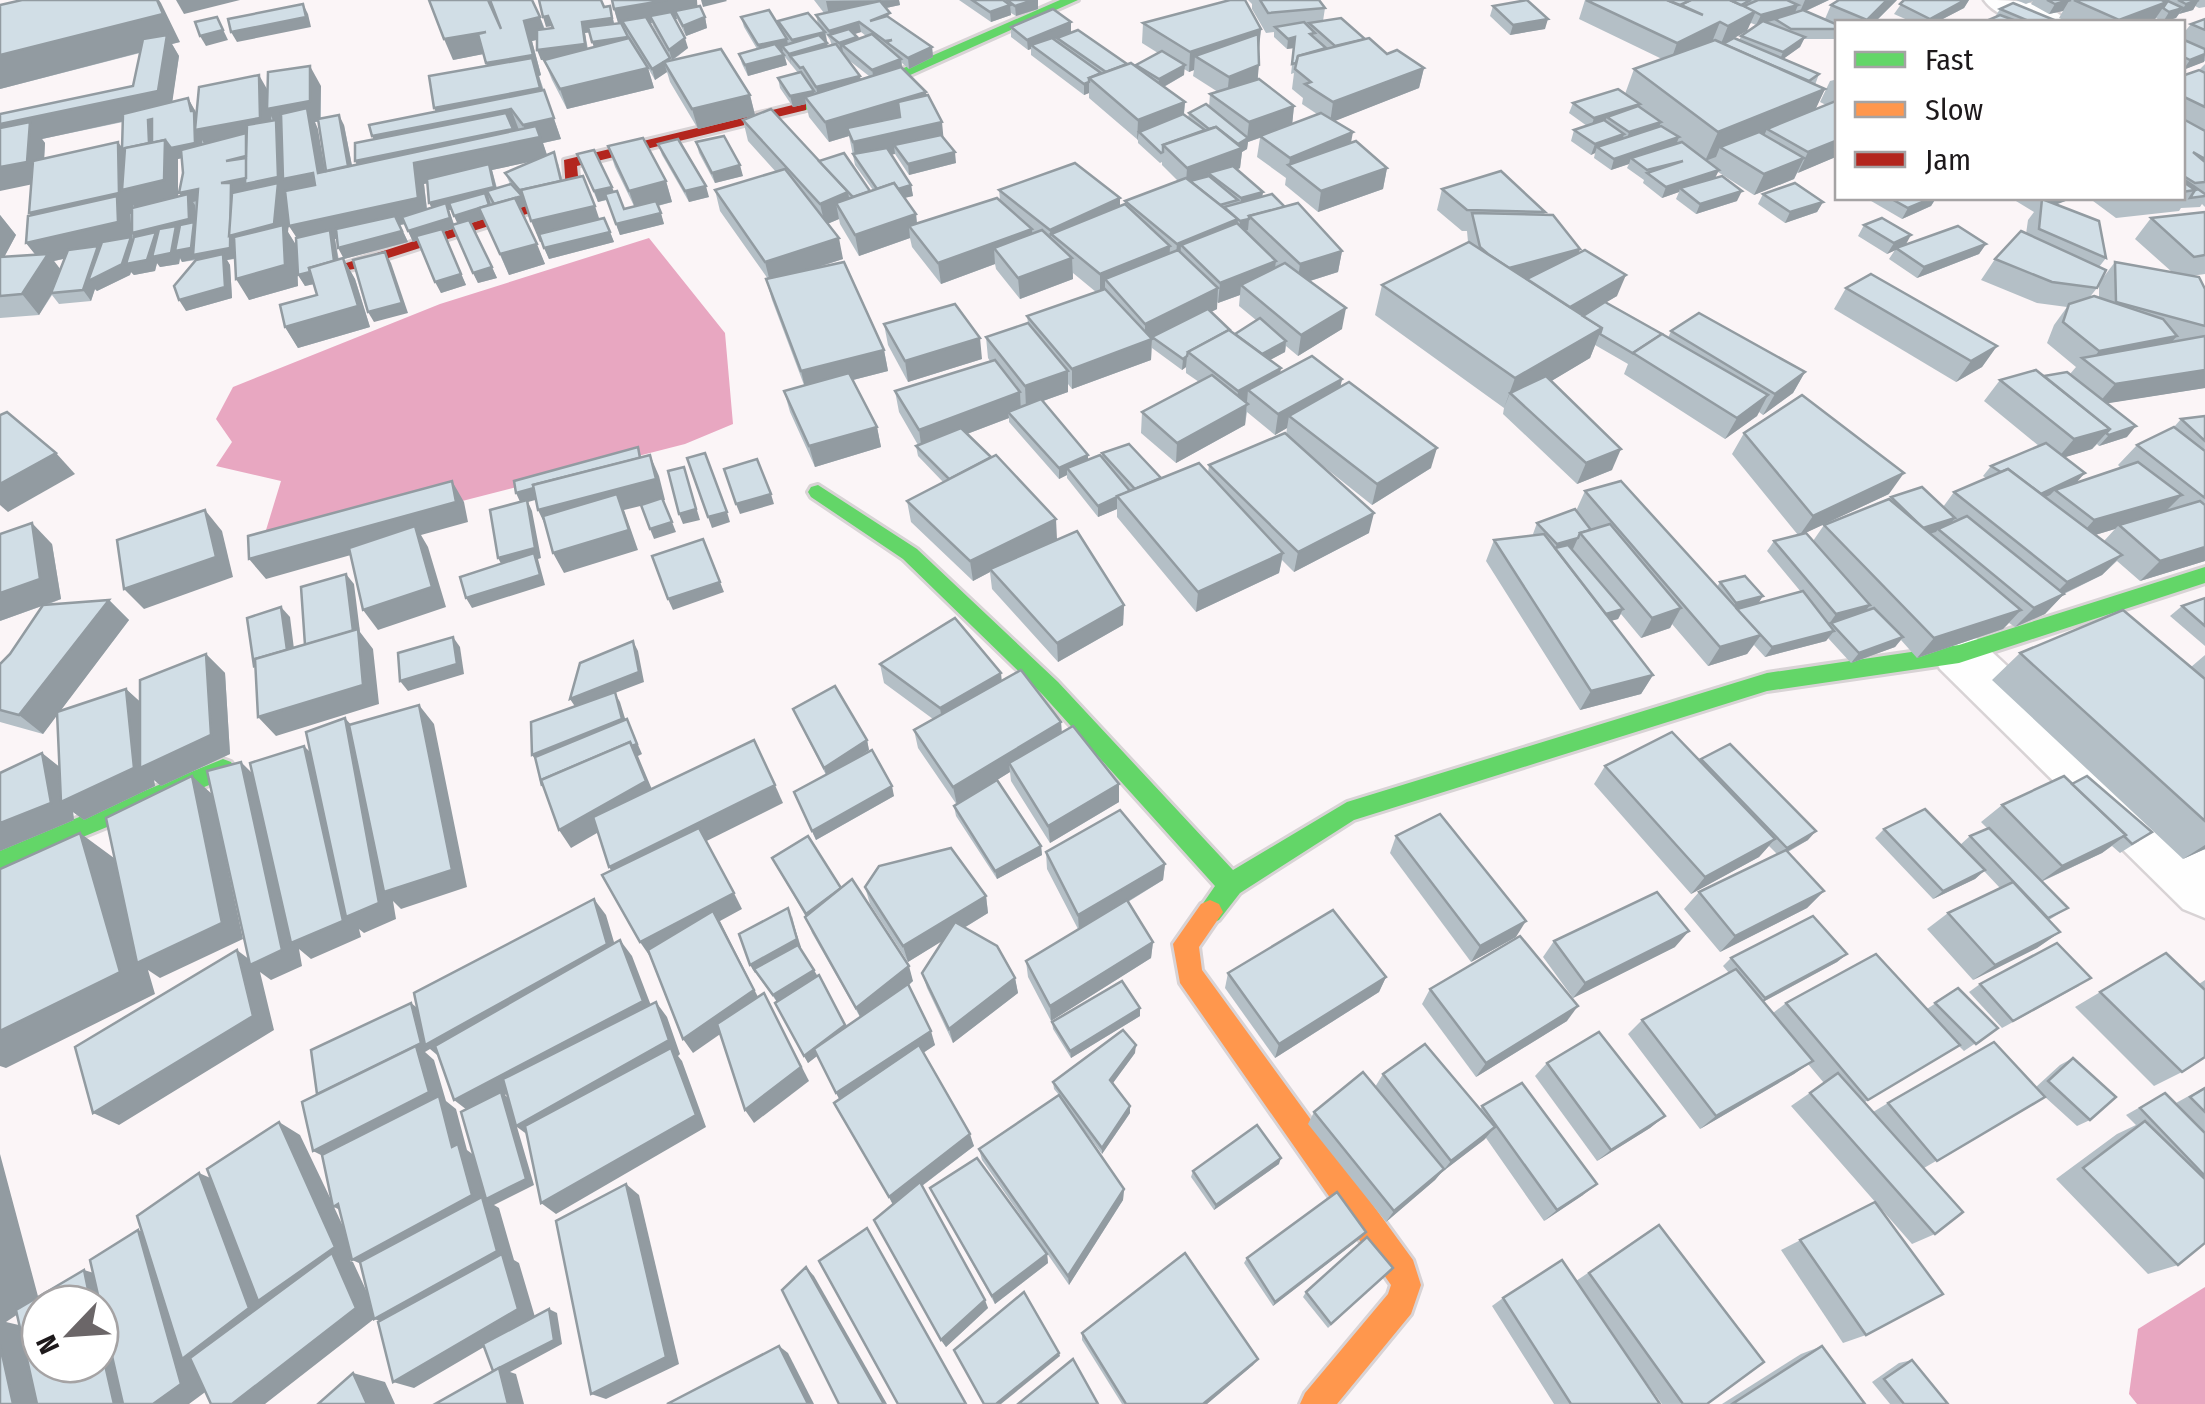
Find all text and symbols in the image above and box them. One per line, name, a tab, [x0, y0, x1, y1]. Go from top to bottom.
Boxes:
legend	[1835, 20, 2185, 200]
text: Fast	[1925, 42, 1974, 78]
text: Slow	[1925, 92, 1983, 128]
text: Jam	[1925, 142, 1971, 178]
north arrow	[20, 1284, 120, 1384]
text: N	[29, 1330, 66, 1359]

